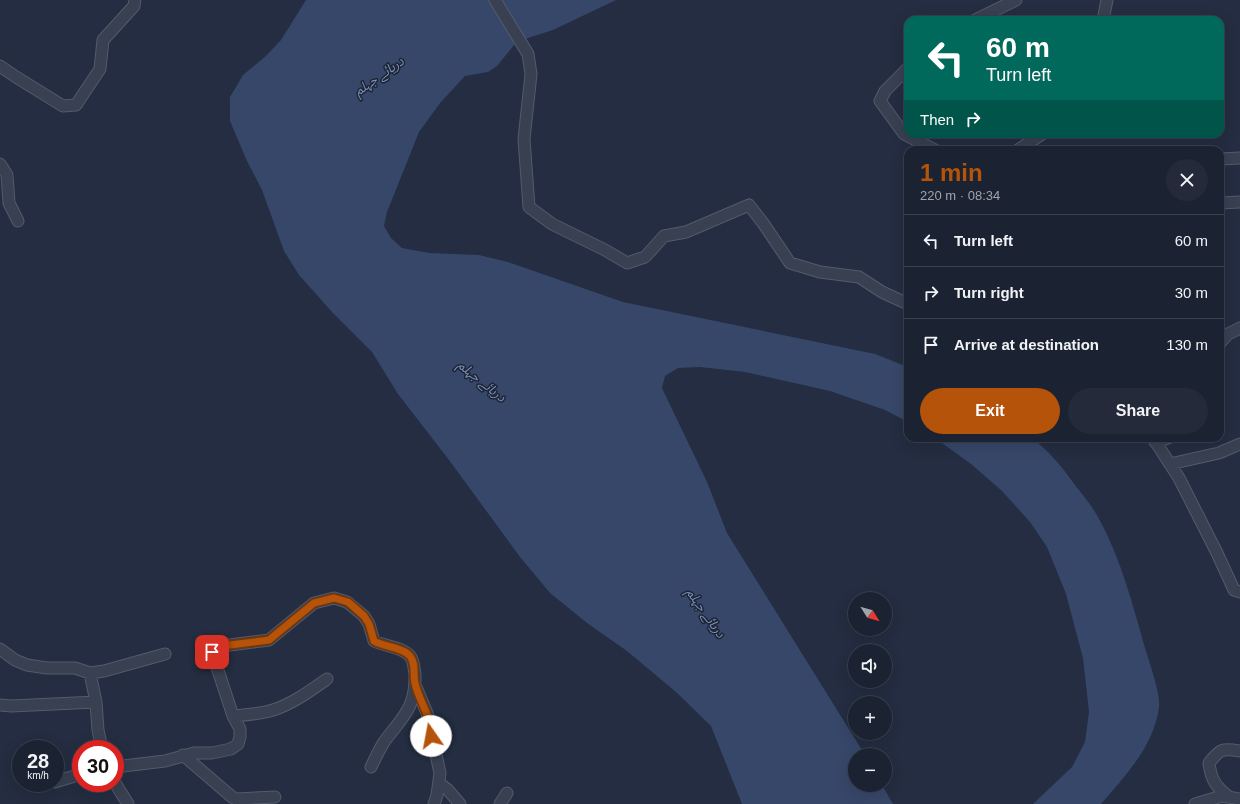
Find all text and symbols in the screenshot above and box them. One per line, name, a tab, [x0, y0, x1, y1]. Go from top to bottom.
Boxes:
icon: left	[920, 32, 972, 84]
text: 60 m	[986, 32, 1050, 63]
water label: دریائے جہلم	[351, 53, 409, 102]
text: Turn left	[986, 65, 1051, 85]
icon: right	[962, 108, 984, 130]
text: Then	[920, 111, 954, 128]
text: 1 min	[920, 159, 983, 186]
button: close	[1166, 159, 1208, 201]
text: 220 m · 08:34	[920, 188, 1000, 203]
icon: left	[920, 230, 942, 252]
text: Turn left	[954, 232, 1013, 249]
text: 60 m	[1175, 232, 1208, 249]
icon: right	[920, 282, 942, 304]
text: Turn right	[954, 284, 1024, 301]
text: 30 m	[1175, 284, 1208, 301]
icon: arrive	[920, 334, 942, 356]
text: Arrive at destination	[954, 336, 1099, 353]
text: 130 m	[1166, 336, 1208, 353]
water label: دریائے جہلم	[452, 357, 510, 408]
button: Exit	[920, 388, 1060, 434]
button: Share	[1068, 388, 1208, 434]
water label: دریائے جہلم	[680, 585, 729, 643]
north arrow	[848, 592, 892, 636]
map controls	[848, 592, 892, 792]
pin	[195, 635, 229, 669]
icon: arrive	[201, 641, 223, 663]
button: sound	[848, 644, 892, 688]
button: +	[848, 696, 892, 740]
position arrow	[410, 715, 452, 757]
speed limit sign: 30	[72, 740, 124, 792]
button: −	[848, 748, 892, 792]
text: 28	[27, 750, 49, 772]
text: km/h	[27, 770, 49, 781]

